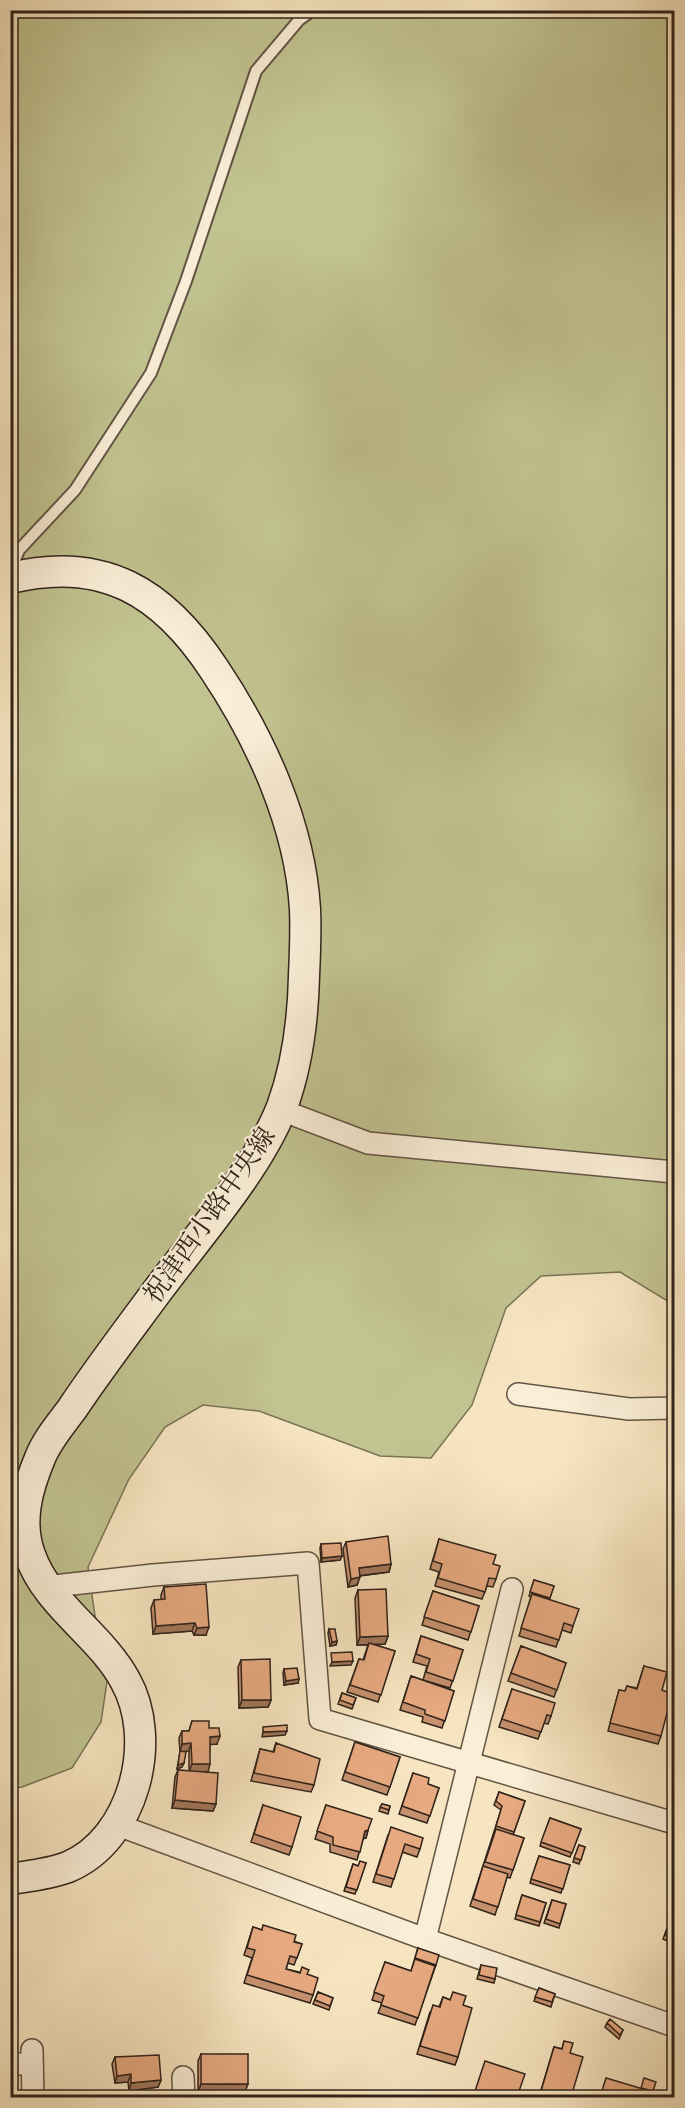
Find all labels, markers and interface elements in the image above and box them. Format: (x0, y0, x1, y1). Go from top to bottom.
street label: 祝津西小路中央線 (137, 1121, 283, 1311)

